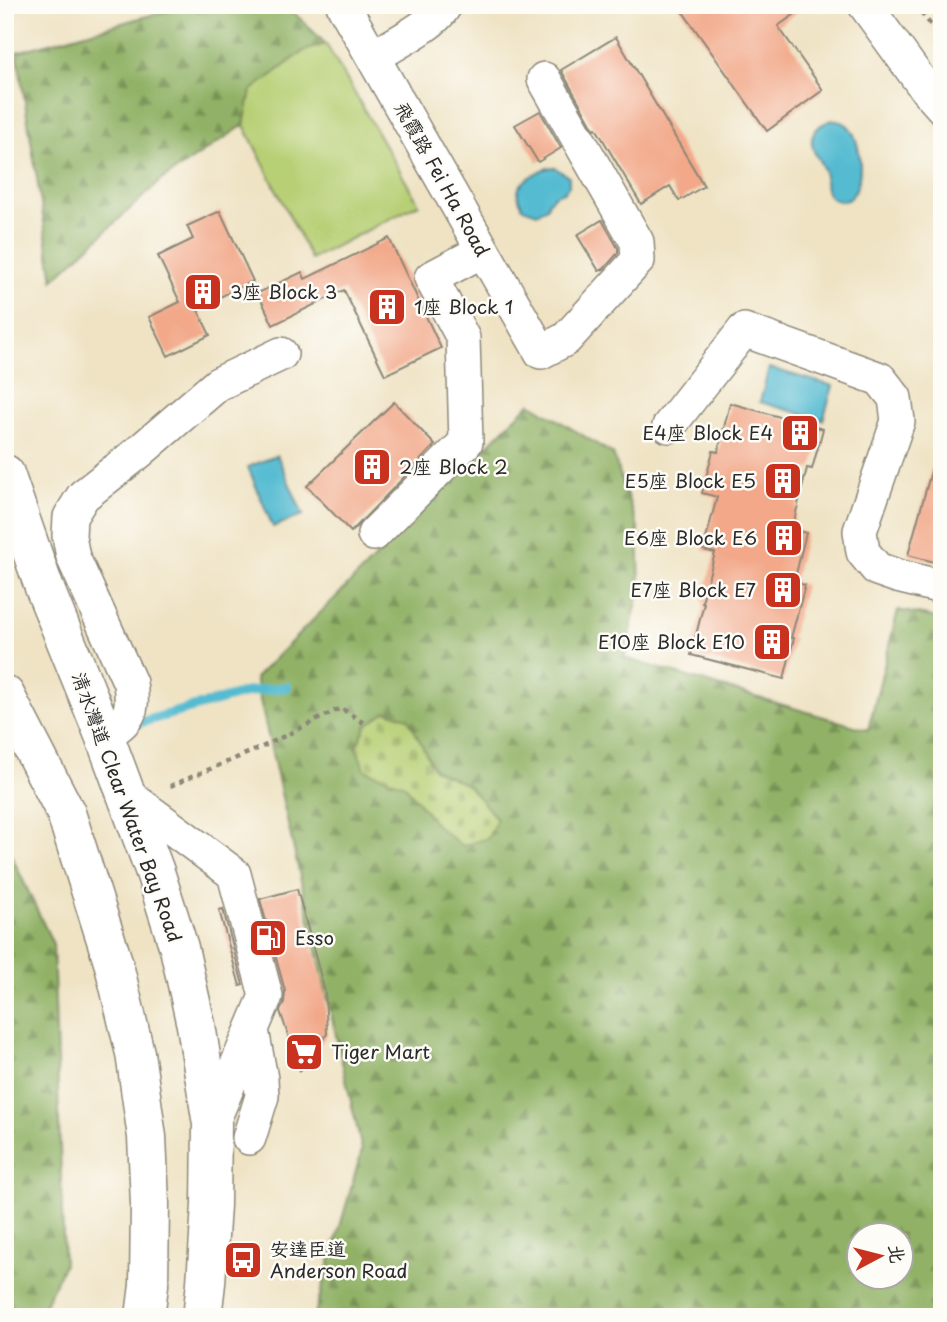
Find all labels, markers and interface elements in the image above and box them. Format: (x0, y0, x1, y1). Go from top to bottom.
street label: 飛霞路 Fei Ha Road (389, 96, 497, 261)
building icon: 3座 Block 3 (182, 271, 224, 313)
place label: 3座 Block 3 (230, 277, 337, 305)
building icon: 1座 Block 1 (366, 286, 408, 328)
place label: 1座 Block 1 (414, 292, 513, 320)
building icon: E4座 Block E4 (779, 412, 821, 454)
place label: E4座 Block E4 (642, 418, 773, 446)
building icon: 2座 Block 2 (351, 446, 393, 488)
place label: 2座 Block 2 (399, 452, 508, 480)
building icon: E5座 Block E5 (762, 460, 804, 502)
place label: E5座 Block E5 (625, 466, 756, 494)
building icon: E6座 Block E6 (763, 517, 805, 559)
place label: E6座 Block E6 (624, 523, 757, 551)
building icon: E7座 Block E7 (762, 569, 804, 611)
place label: E7座 Block E7 (630, 575, 756, 603)
building icon: E10座 Block E10 (751, 621, 793, 663)
place label: E10座 Block E10 (598, 627, 745, 655)
street label: 清水灣道 Clear Water Bay Road (66, 668, 190, 946)
fuel station icon: Esso (247, 917, 289, 959)
place label: Esso (295, 923, 334, 951)
supermarket icon: Tiger Mart (283, 1031, 325, 1073)
place label: Tiger Mart (331, 1037, 430, 1065)
north arrow (846, 1220, 916, 1290)
place label: 安達臣道 Anderson Road (270, 1234, 408, 1284)
bus stop icon: 安達臣道 Anderson Road (222, 1239, 264, 1281)
text: 北 (883, 1243, 913, 1265)

